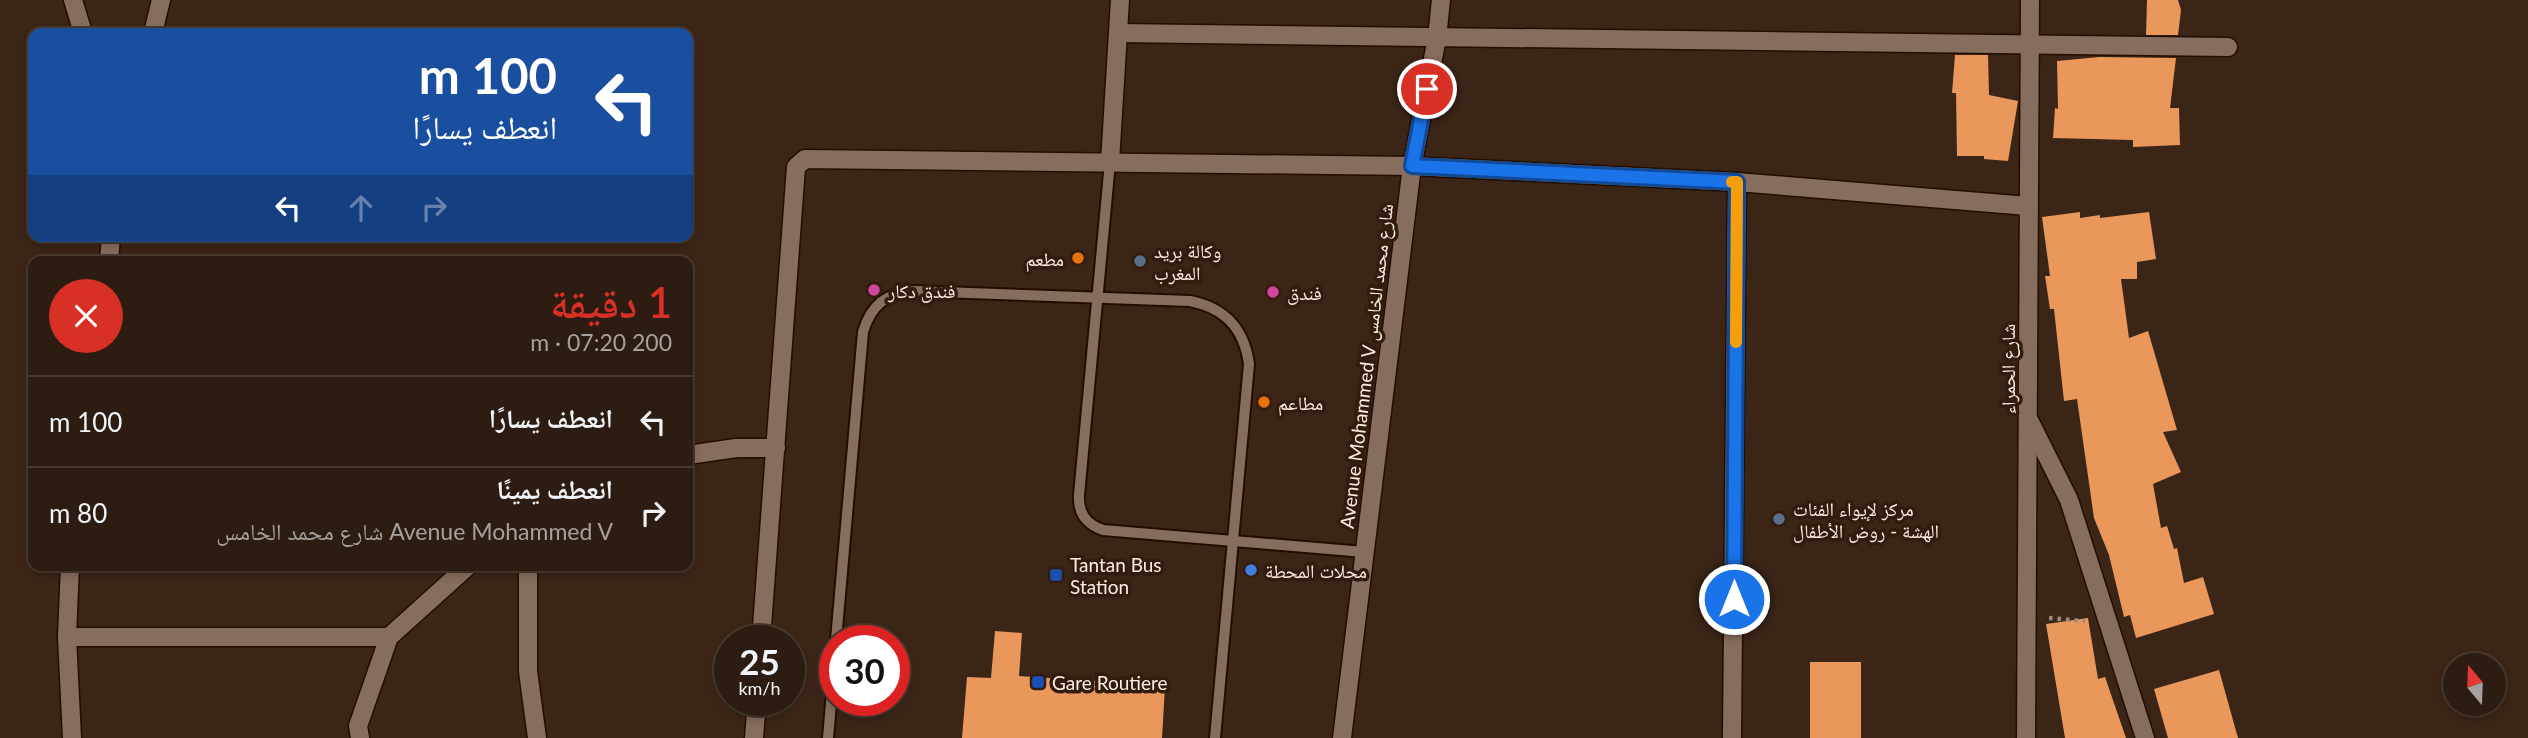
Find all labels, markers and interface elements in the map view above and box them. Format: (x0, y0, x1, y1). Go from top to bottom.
text: 100 m (419, 46, 557, 104)
icon: left (581, 56, 672, 147)
pin (1397, 59, 1457, 119)
icon: arrive (1408, 70, 1446, 108)
text: انعطف يسارًا (413, 107, 557, 146)
icon: left (269, 189, 307, 227)
icon: ahead (342, 189, 380, 227)
icon: right (415, 189, 453, 227)
street label: Avenue Mohammed V شارع محمد الخامس (1335, 202, 1398, 530)
place label: وكالة بريد المغرب (1154, 239, 1222, 285)
place label: مطعم (1025, 247, 1064, 272)
marker: مطعم (1070, 250, 1086, 266)
marker: وكالة بريد المغرب (1132, 253, 1148, 269)
text: 1 دقيقة (550, 277, 672, 327)
button: close (49, 279, 123, 353)
place label: فندق دكار (887, 279, 956, 303)
place label: فندق (1287, 281, 1322, 305)
marker: فندق دكار (866, 282, 882, 298)
marker: فندق (1265, 284, 1281, 300)
street label: شارع الحمراء (1996, 324, 2020, 414)
text: 200 m · 07:20 (530, 328, 672, 356)
place label: مطاعم (1278, 391, 1323, 416)
marker: مطاعم (1256, 394, 1272, 410)
text: انعطف يسارًا (489, 402, 613, 434)
icon: left (634, 403, 672, 441)
text: 100 m (49, 406, 122, 438)
text: انعطف يمينًا (496, 473, 613, 505)
icon: right (634, 494, 672, 532)
text: 80 m (49, 497, 107, 529)
place label: مركز لإيواء الفئات الهشة - روض الأطفال (1793, 497, 1939, 543)
marker: مركز لإيواء الفئات الهشة - روض الأطفال (1771, 511, 1787, 527)
text: Avenue Mohammed V شارع محمد الخامس (216, 517, 613, 545)
place label: Tantan Bus Station (1070, 553, 1162, 598)
place label: محلات المحطة (1265, 559, 1367, 582)
marker: محلات المحطة (1243, 562, 1259, 578)
position arrow (1697, 562, 1771, 636)
marker: Tantan Bus Station (1048, 567, 1064, 583)
speed limit sign: 30 (819, 625, 910, 716)
text: 25 (739, 640, 780, 682)
north arrow (2443, 653, 2506, 716)
map controls (2443, 653, 2506, 716)
place label: Gare Routiere (1052, 671, 1168, 694)
marker: Gare Routiere (1030, 674, 1046, 690)
text: km/h (738, 677, 781, 699)

